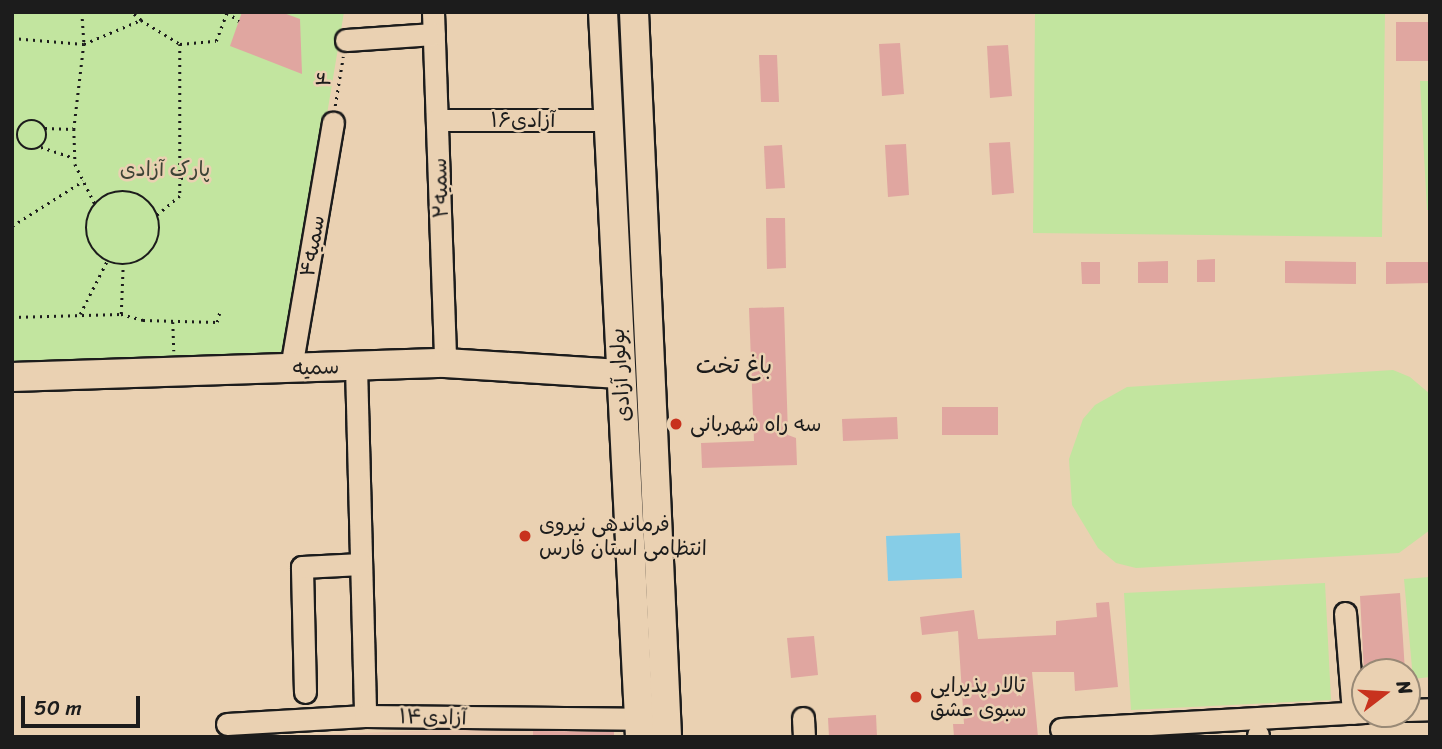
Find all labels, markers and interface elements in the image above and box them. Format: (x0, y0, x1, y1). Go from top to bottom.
street label: ۴ (310, 69, 338, 89)
street label: آزادی۱۶ (491, 107, 555, 133)
park label: پارک آزادی (120, 156, 210, 182)
street label: ۲سمیه (426, 157, 454, 219)
street label: سمیه۴ (294, 213, 330, 279)
street label: بولوار آزادی (604, 327, 636, 423)
district label: باغ تخت (696, 352, 772, 380)
street label: سمیه (292, 354, 340, 380)
place label: سه راه شهربانی (690, 411, 821, 437)
marker: سه راه شهربانی (668, 416, 684, 432)
place label: فرماندهی نیروی انتظامی استان فارس (539, 511, 707, 561)
marker: فرماندهی نیروی انتظامی استان فارس (517, 528, 533, 544)
north arrow (1351, 658, 1421, 728)
place label: تالار پذیرایی سبوی عشق (930, 672, 1027, 722)
text: N (1387, 676, 1422, 698)
scale bar (24, 682, 144, 726)
text: 50 m (34, 689, 82, 727)
marker: تالار پذیرایی سبوی عشق (908, 689, 924, 705)
street label: آزادی۱۴ (399, 704, 467, 730)

